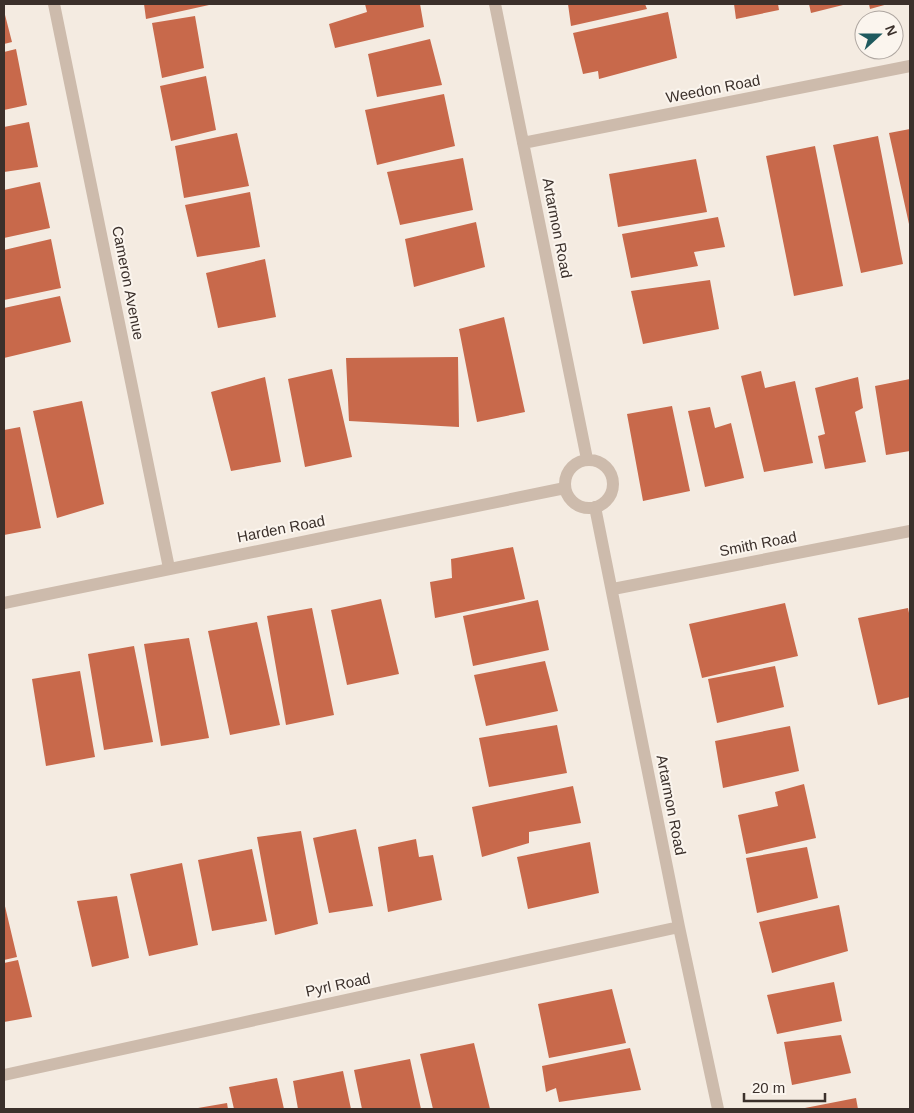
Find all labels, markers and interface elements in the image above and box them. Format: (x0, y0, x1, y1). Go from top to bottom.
north arrow (854, 10, 904, 60)
text: N (882, 23, 900, 38)
street label: Weedon Road (664, 71, 761, 106)
street label: Artarmon Road (539, 176, 576, 279)
street label: Cameron Avenue (109, 225, 148, 341)
street label: Harden Road (235, 512, 326, 545)
street label: Smith Road (718, 528, 798, 559)
street label: Artarmon Road (653, 753, 690, 856)
street label: Pyrl Road (304, 969, 372, 1000)
scale bar (744, 1070, 825, 1102)
text: 20 m (752, 1079, 785, 1096)

